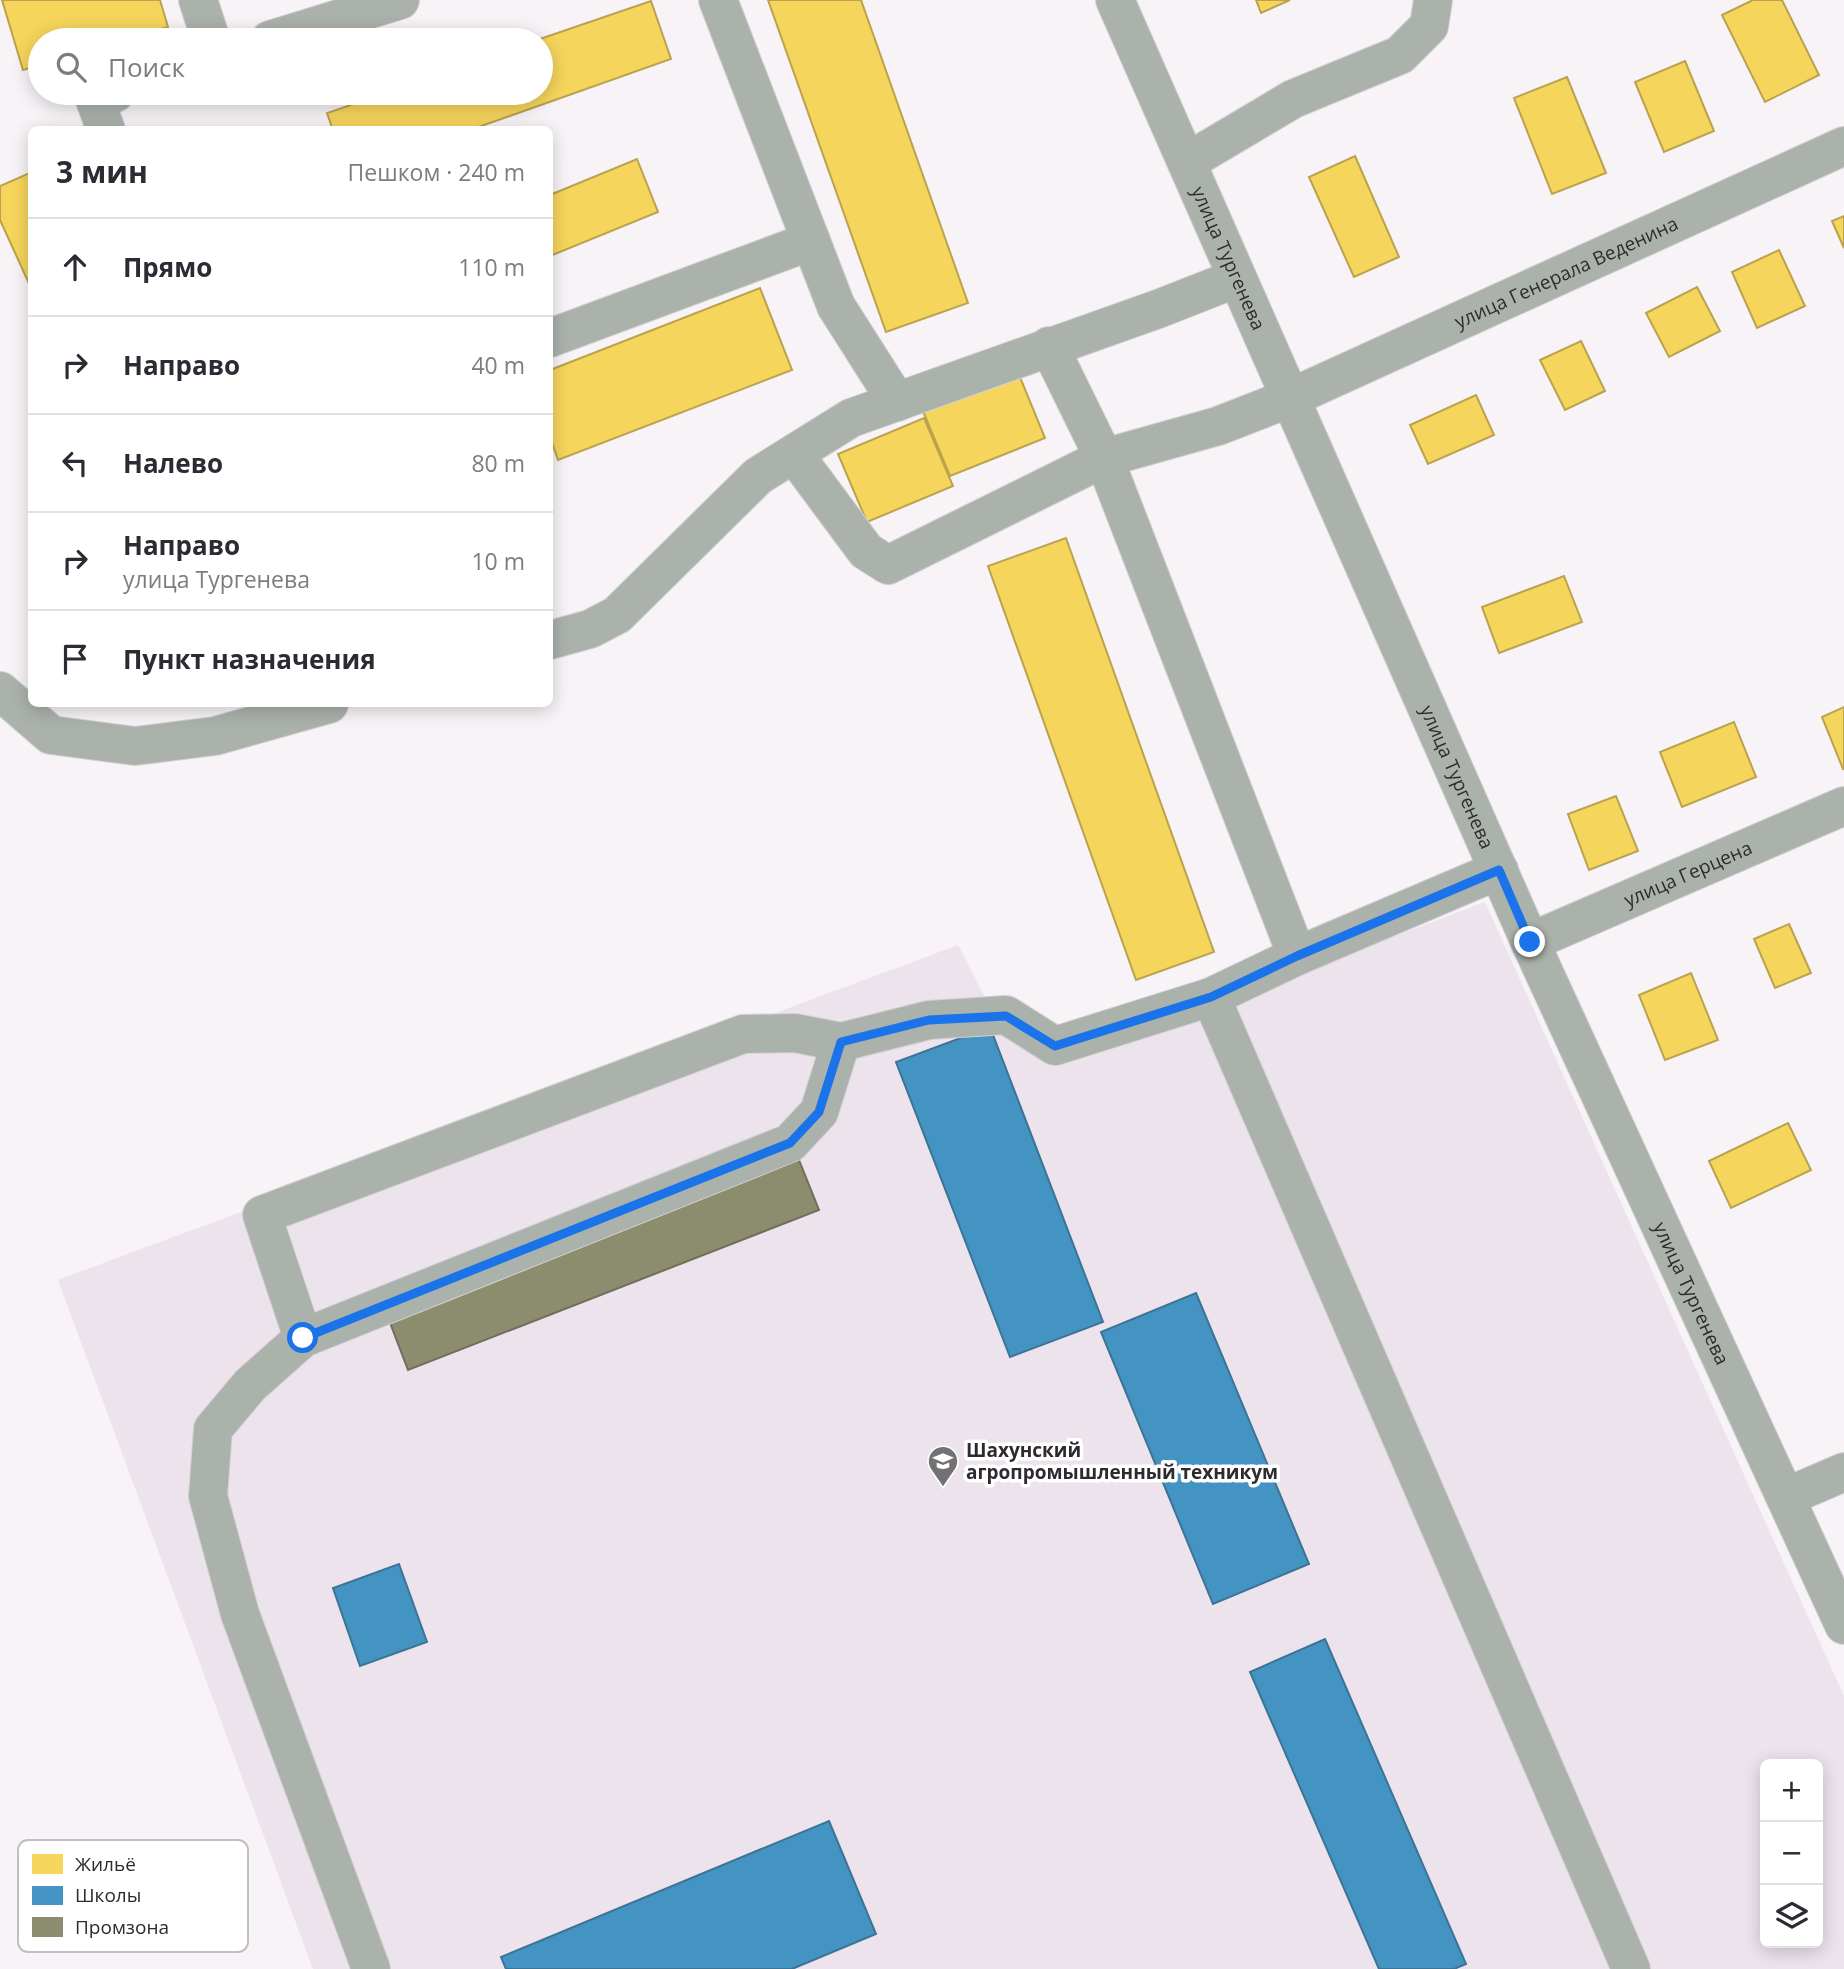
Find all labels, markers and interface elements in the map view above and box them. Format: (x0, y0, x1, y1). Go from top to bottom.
search box (28, 28, 553, 105)
icon: search (52, 48, 90, 86)
text: Поиск (108, 49, 185, 85)
text: 3 мин (56, 151, 148, 192)
text: Пешком · 240 m (348, 156, 525, 188)
street label: улица Тургенева (1186, 182, 1272, 334)
street label: улица Генерала Веденина (1450, 210, 1682, 335)
icon: ahead (56, 248, 94, 286)
text: Прямо (123, 249, 212, 285)
text: 110 m (458, 251, 525, 283)
icon: right (56, 346, 94, 384)
text: Направо (123, 347, 240, 383)
text: 40 m (471, 349, 525, 381)
icon: left (56, 444, 94, 482)
text: Налево (123, 445, 223, 481)
text: 80 m (471, 447, 525, 479)
text: Направо (123, 527, 240, 563)
icon: right (56, 542, 94, 580)
text: 10 m (471, 545, 525, 577)
text: улица Тургенева (123, 563, 310, 595)
icon: arrive (56, 640, 94, 678)
text: Пункт назначения (123, 641, 376, 677)
street label: улица Тургенева (1414, 701, 1500, 853)
street label: улица Герцена (1620, 834, 1756, 913)
route end (1514, 926, 1545, 957)
street label: улица Тургенева (1647, 1218, 1736, 1369)
route start (287, 1322, 318, 1353)
place label: Шахунский агропромышленный техникум (966, 1437, 1278, 1485)
school or university icon: Шахунский агропромышленный техникум (926, 1444, 960, 1488)
map controls (1760, 1759, 1823, 1948)
button: + (1760, 1759, 1823, 1822)
button: − (1760, 1822, 1823, 1885)
legend (18, 1840, 248, 1952)
text: Жильё (75, 1851, 136, 1877)
text: Школы (75, 1882, 141, 1908)
button: layers (1760, 1885, 1823, 1948)
text: Промзона (75, 1914, 169, 1940)

